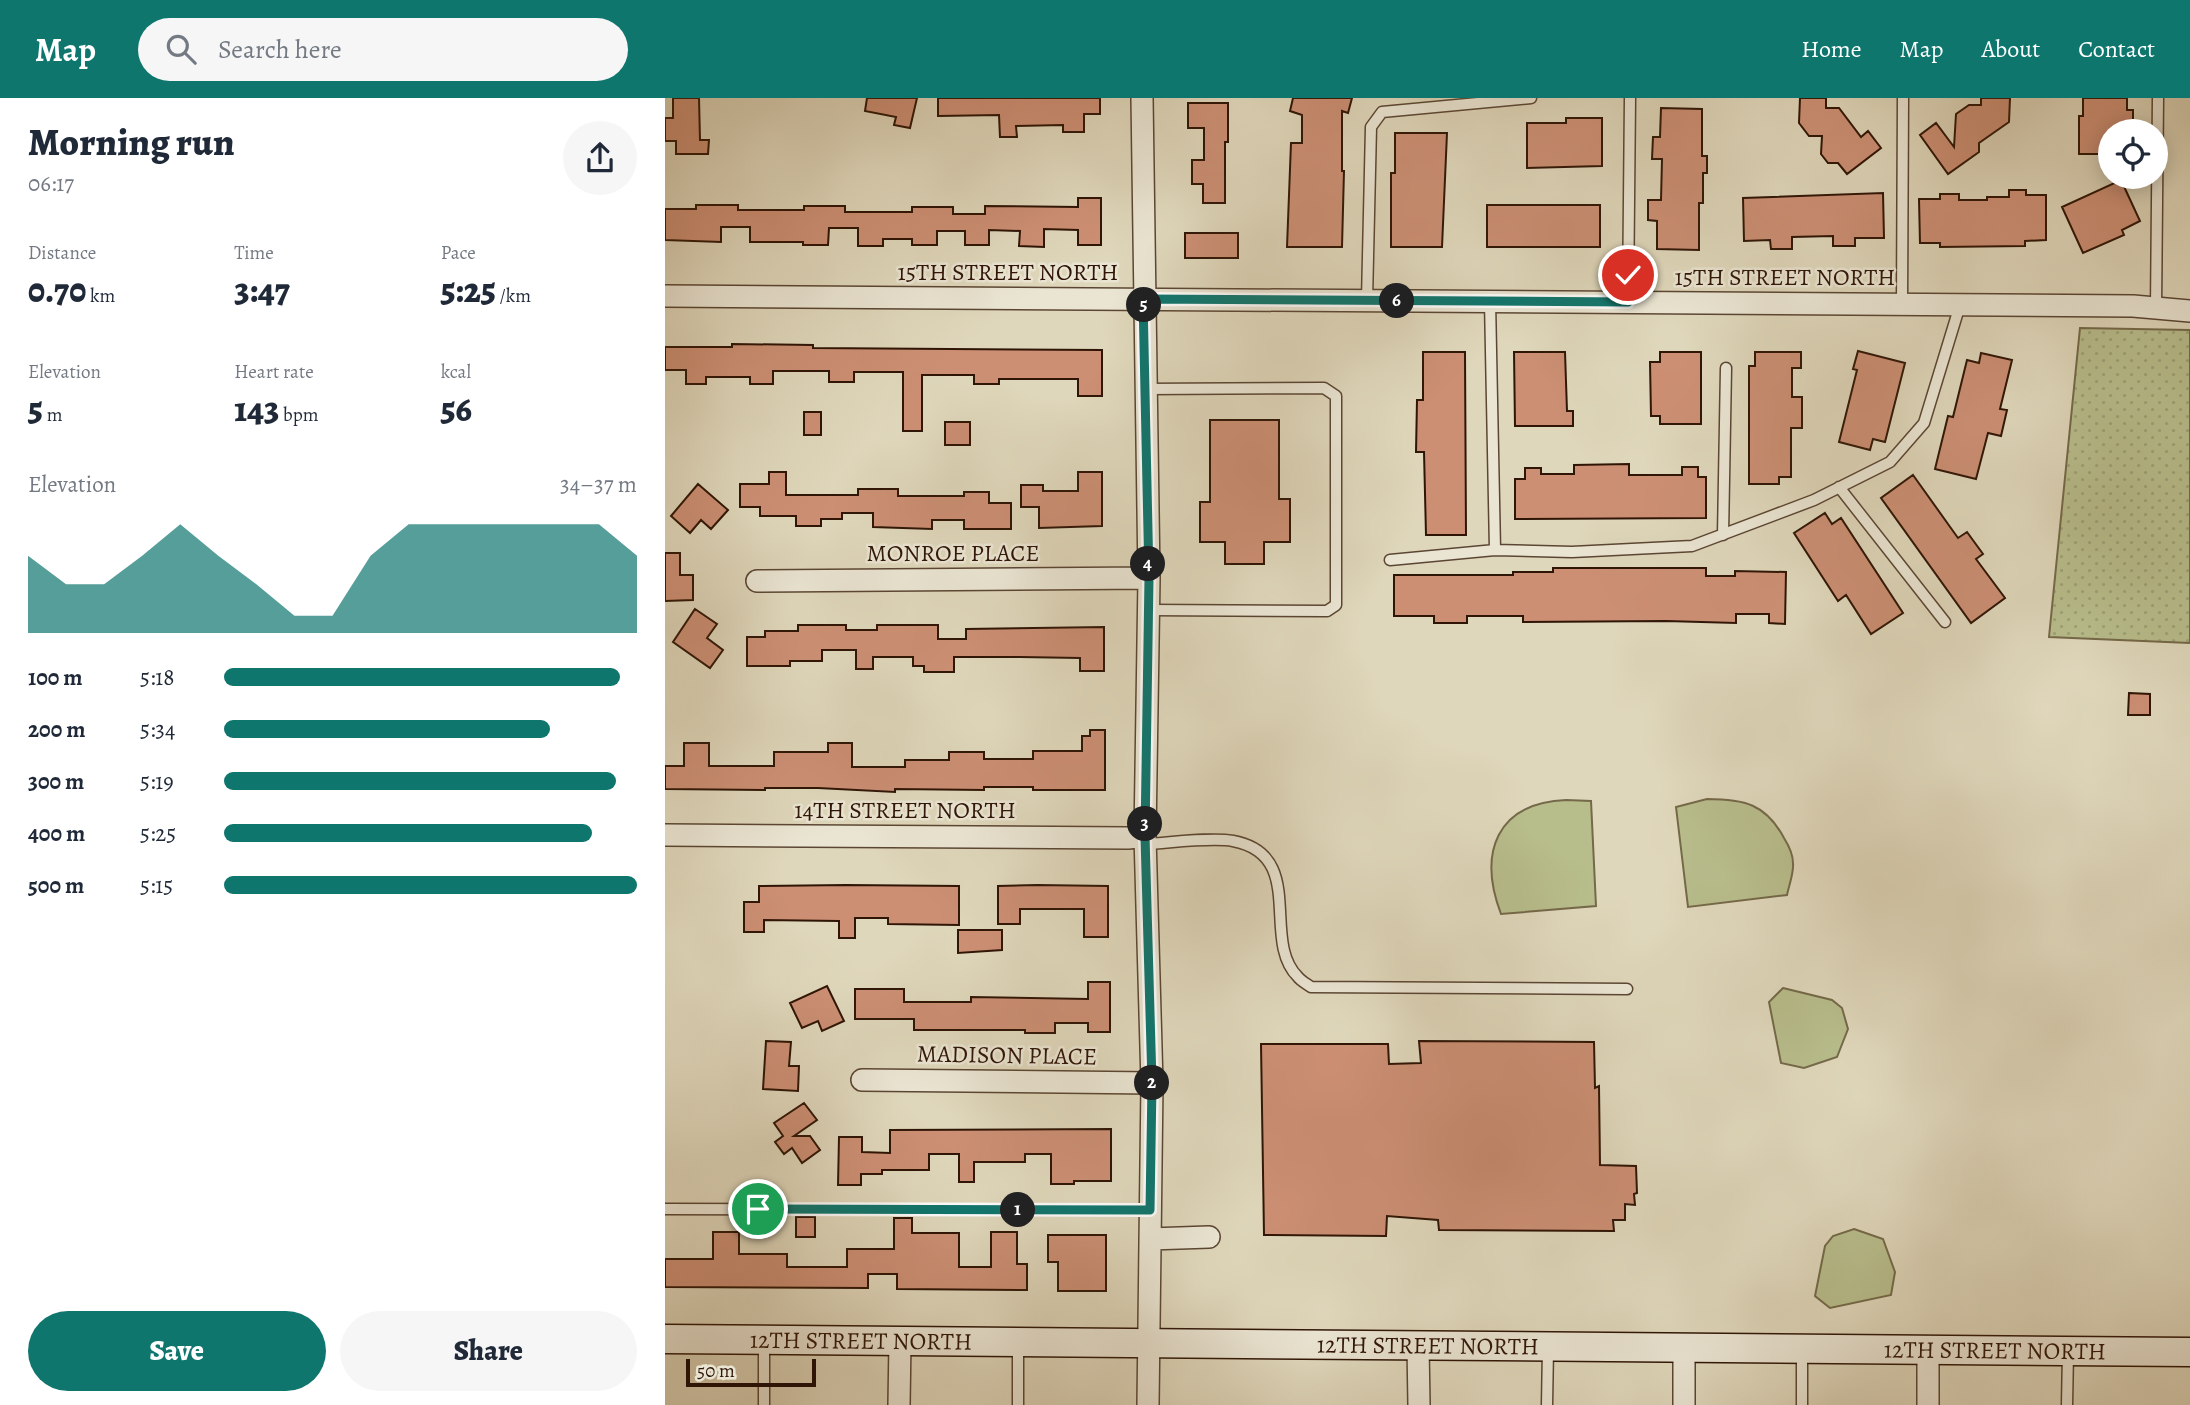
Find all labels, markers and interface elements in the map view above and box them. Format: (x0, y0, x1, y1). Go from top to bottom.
search box (138, 18, 628, 81)
text: Map (35, 27, 96, 72)
icon: search (162, 30, 200, 68)
text: Search here (218, 32, 342, 67)
text: Home (1801, 33, 1862, 65)
text: Map (1900, 33, 1944, 65)
text: About (1982, 33, 2040, 65)
text: Contact (2078, 33, 2155, 65)
text: Morning run (28, 116, 235, 168)
map controls (2098, 119, 2168, 189)
button: locate (2098, 119, 2168, 189)
button: share (563, 121, 637, 195)
text: 06:17 (28, 168, 74, 199)
text: Distance (28, 240, 96, 266)
text: Time (234, 240, 274, 266)
text: Pace (441, 240, 476, 266)
pin (1598, 245, 1658, 305)
street label: 15TH STREET NORTH (898, 256, 1118, 288)
icon: check (1609, 256, 1647, 294)
street label: 15TH STREET NORTH (1675, 261, 1895, 293)
text: 0.70 (28, 266, 86, 314)
text: 3:47 (234, 266, 290, 314)
text: 5:25 (441, 266, 496, 314)
text: km (86, 283, 115, 309)
text: /km (496, 283, 531, 309)
pin: 6 (1379, 284, 1415, 318)
text: 6 (1392, 287, 1401, 313)
pin: 5 (1127, 288, 1161, 322)
text: 5 (1139, 291, 1148, 317)
text: Elevation (28, 359, 101, 385)
text: Heart rate (234, 359, 314, 385)
text: kcal (441, 359, 471, 385)
text: 5 (28, 385, 43, 433)
text: 143 (234, 385, 279, 433)
text: 56 (441, 385, 472, 433)
text: m (43, 402, 62, 428)
text: bpm (279, 402, 319, 428)
text: Elevation (28, 469, 116, 500)
text: 34–37 m (560, 469, 637, 500)
street label: MONROE PLACE (867, 537, 1039, 569)
pin: 4 (1131, 546, 1165, 582)
text: 4 (1143, 550, 1152, 576)
text: 100 m (28, 662, 83, 693)
text: 5:18 (140, 662, 174, 693)
text: 200 m (28, 714, 86, 745)
text: 5:34 (140, 714, 175, 745)
text: 300 m (28, 766, 84, 797)
text: 5:19 (140, 766, 174, 797)
street label: 14TH STREET NORTH (794, 794, 1016, 826)
pin: 3 (1127, 806, 1163, 842)
text: 3 (1140, 810, 1149, 836)
text: 400 m (28, 818, 85, 849)
text: 5:25 (140, 818, 176, 849)
text: 500 m (28, 870, 84, 901)
text: 5:15 (140, 870, 173, 901)
street label: MADISON PLACE (917, 1037, 1097, 1073)
pin: 2 (1135, 1066, 1169, 1100)
text: 2 (1147, 1069, 1156, 1095)
pin (728, 1179, 788, 1239)
icon: arrive (739, 1190, 777, 1228)
pin: 1 (1001, 1192, 1035, 1228)
text: 1 (1014, 1196, 1021, 1222)
button: Save (28, 1311, 326, 1391)
button: Share (340, 1311, 637, 1391)
street label: 12TH STREET NORTH (750, 1324, 972, 1358)
street label: 12TH STREET NORTH (1317, 1329, 1539, 1362)
street label: 12TH STREET NORTH (1884, 1333, 2106, 1367)
scale bar (686, 1356, 815, 1388)
text: 50 m (697, 1358, 735, 1384)

